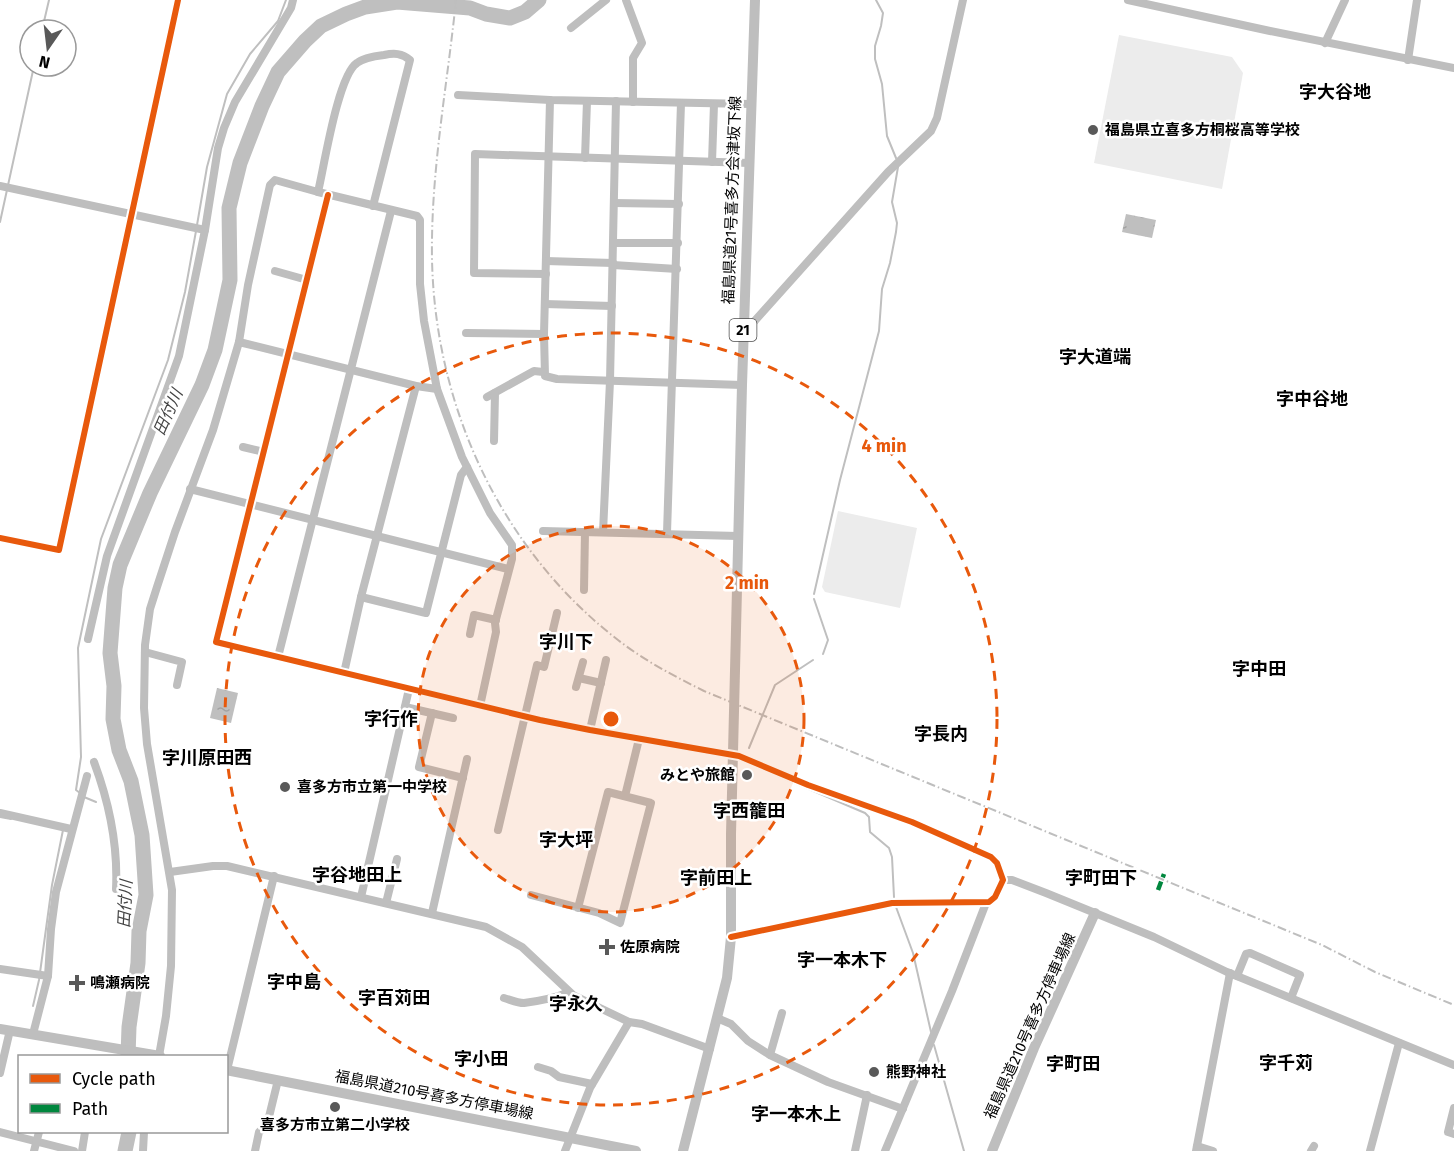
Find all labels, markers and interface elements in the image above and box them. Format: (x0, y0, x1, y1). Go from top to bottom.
north arrow (18, 18, 78, 78)
text: N (37, 52, 52, 73)
district label: 字大谷地 (1299, 81, 1371, 103)
street label: 福島県道21号喜多方会津坂下線 (719, 95, 745, 305)
place label: 福島県立喜多方桐桜高等学校 (1104, 121, 1300, 139)
marker: 福島県立喜多方桐桜高等学校 (1086, 123, 1100, 137)
road number: 21 (730, 319, 756, 341)
district label: 字大道端 (1059, 346, 1131, 368)
water label: 田付川 (150, 384, 187, 438)
district label: 字中谷地 (1276, 388, 1348, 410)
text: 4 min (861, 435, 907, 457)
text: 2 min (725, 572, 769, 594)
district label: 字川下 (539, 631, 593, 653)
district label: 字中田 (1232, 658, 1286, 680)
district label: 字行作 (364, 708, 418, 730)
centre of rings (601, 709, 621, 729)
district label: 字長内 (914, 723, 968, 745)
district label: 字川原田西 (162, 747, 252, 769)
place label: みとや旅館 (660, 766, 735, 784)
marker: みとや旅館 (740, 768, 754, 782)
place label: 喜多方市立第一中学校 (297, 778, 447, 796)
marker: 喜多方市立第一中学校 (278, 780, 292, 794)
district label: 字西籠田 (713, 800, 785, 822)
district label: 字大坪 (539, 829, 593, 851)
district label: 字谷地田上 (312, 864, 402, 886)
district label: 字前田上 (680, 867, 752, 889)
district label: 字町田下 (1065, 867, 1137, 889)
water label: 田付川 (114, 878, 136, 928)
street label: 福島県道210号喜多方停車場線 (981, 930, 1079, 1122)
marker: 佐原病院 (598, 938, 616, 956)
place label: 佐原病院 (620, 938, 680, 956)
district label: 字一本木下 (797, 949, 887, 971)
district label: 字中島 (267, 971, 321, 993)
marker: 鳴瀬病院 (68, 974, 86, 992)
place label: 鳴瀬病院 (90, 974, 150, 992)
district label: 字百苅田 (358, 987, 430, 1009)
district label: 字永久 (549, 993, 603, 1015)
district label: 字小田 (454, 1048, 508, 1070)
district label: 字千苅 (1259, 1052, 1313, 1074)
district label: 字町田 (1046, 1053, 1100, 1075)
legend (18, 1055, 228, 1133)
place label: 熊野神社 (886, 1063, 946, 1081)
marker: 熊野神社 (867, 1065, 881, 1079)
street label: 福島県道210号喜多方停車場線 (333, 1067, 535, 1123)
text: Cycle path (72, 1068, 156, 1090)
text: Path (72, 1098, 108, 1120)
marker: 喜多方市立第二小学校 (328, 1100, 342, 1114)
district label: 字一本木上 (751, 1103, 841, 1125)
place label: 喜多方市立第二小学校 (260, 1116, 410, 1134)

